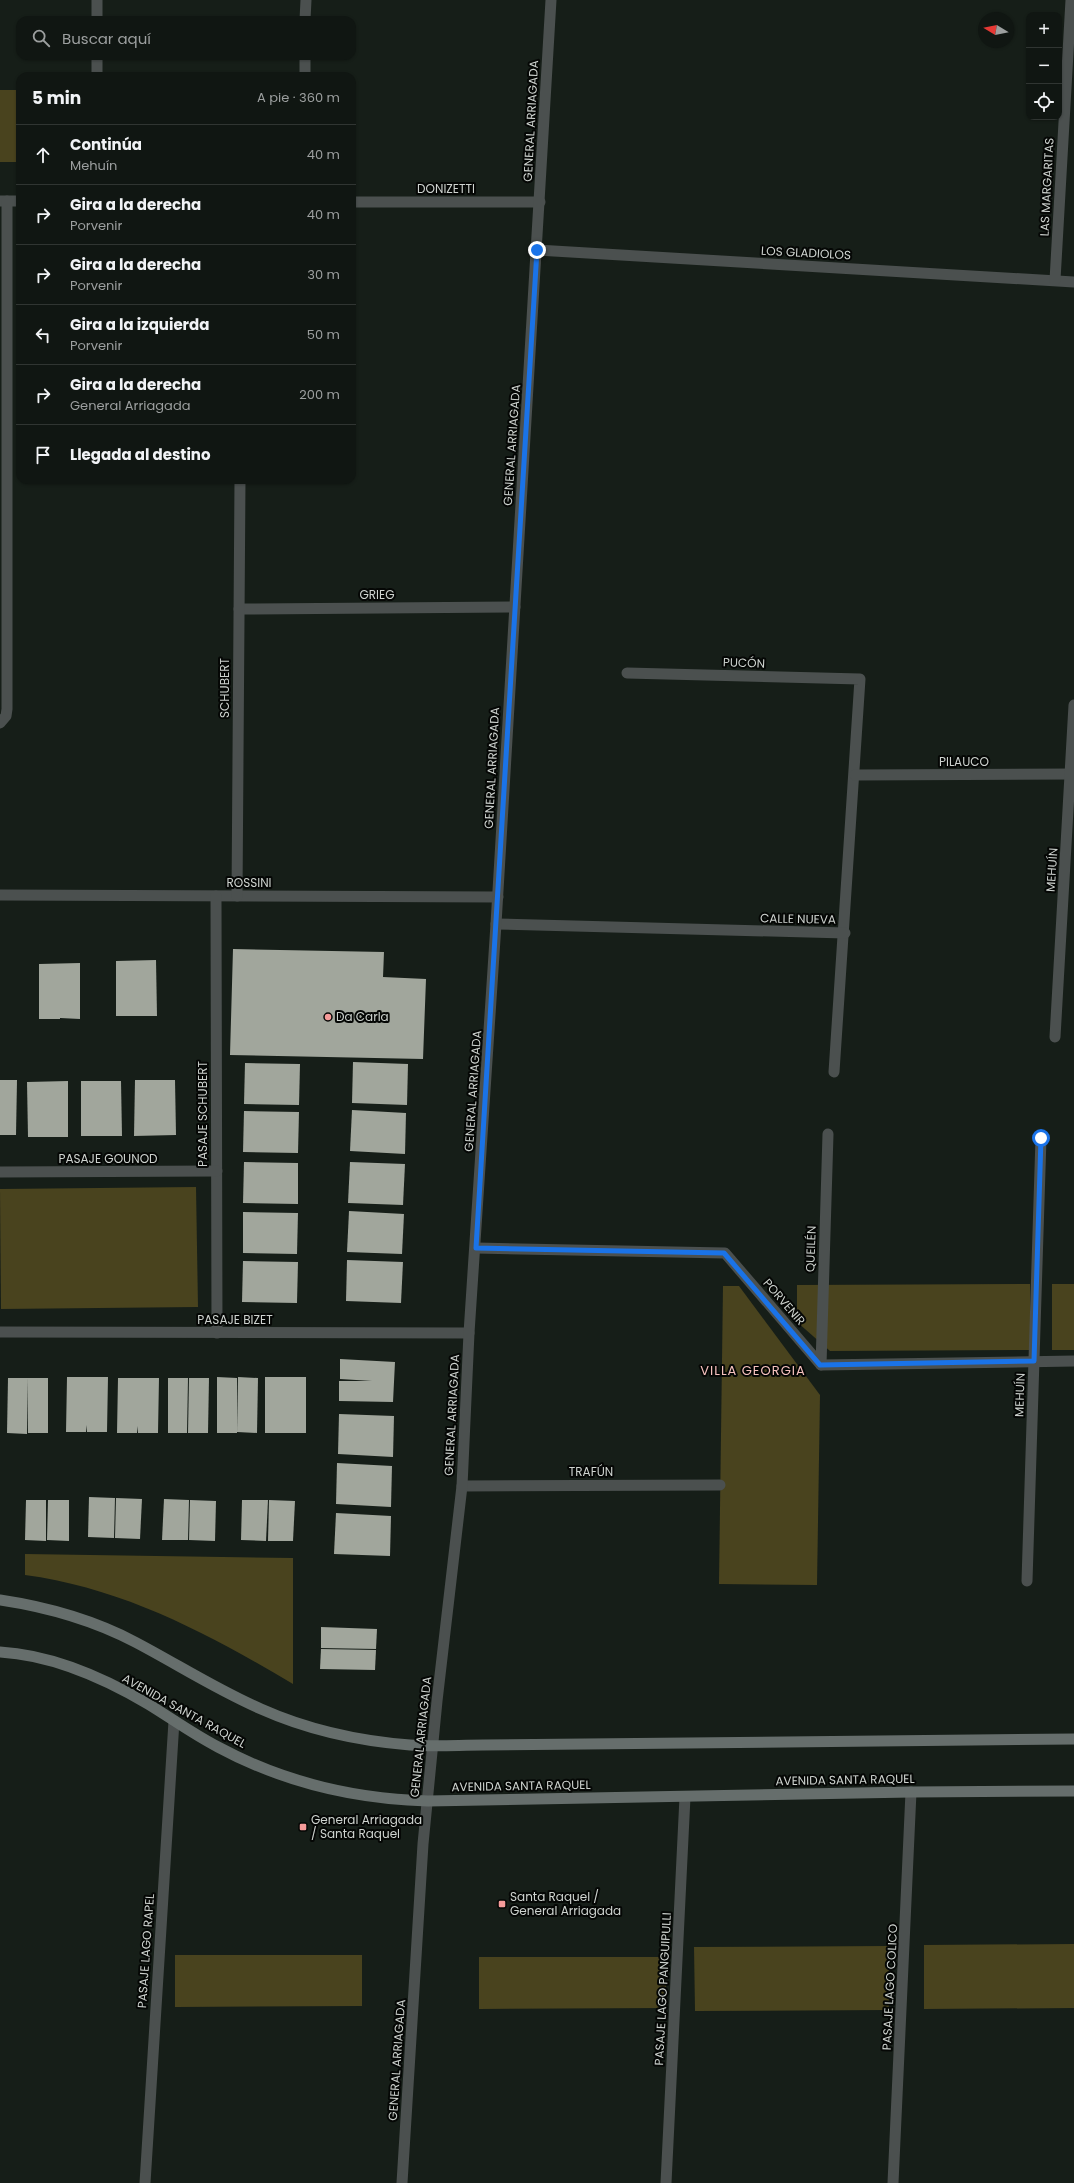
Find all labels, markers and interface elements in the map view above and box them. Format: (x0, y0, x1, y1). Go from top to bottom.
north arrow (978, 12, 1014, 48)
map controls (1026, 12, 1062, 120)
button: + (1026, 12, 1062, 48)
search box (16, 16, 356, 60)
icon: search (30, 27, 52, 49)
text: Buscar aquí (62, 28, 151, 49)
button: − (1026, 48, 1062, 84)
street label: GENERAL ARRIAGADA (519, 60, 542, 182)
button: locate (1026, 84, 1062, 120)
text: 5 min (32, 86, 81, 110)
text: A pie · 360 m (257, 88, 340, 107)
text: Continúa (70, 134, 142, 155)
street label: LAS MARGARITAS (1035, 137, 1058, 237)
icon: ahead (32, 144, 54, 166)
text: 40 m (307, 145, 340, 164)
text: Mehuín (70, 156, 117, 175)
street label: DONIZETTI (417, 180, 475, 197)
text: Gira a la derecha (70, 194, 201, 215)
icon: right (32, 204, 54, 226)
text: 40 m (307, 205, 340, 224)
text: Porvenir (70, 216, 122, 235)
route end (528, 241, 546, 259)
street label: LOS GLADIOLOS (761, 242, 851, 263)
text: Gira a la derecha (70, 254, 201, 275)
icon: right (32, 264, 54, 286)
text: 30 m (307, 265, 340, 284)
text: Porvenir (70, 276, 122, 295)
text: Gira a la izquierda (70, 314, 209, 335)
icon: left (32, 324, 54, 346)
text: 50 m (307, 325, 340, 344)
text: Porvenir (70, 336, 122, 355)
text: Gira a la derecha (70, 374, 201, 395)
icon: right (32, 384, 54, 406)
street label: GENERAL ARRIAGADA (499, 384, 524, 506)
text: 200 m (299, 385, 340, 404)
text: General Arriagada (70, 396, 190, 415)
icon: arrive (32, 444, 54, 466)
text: Llegada al destino (70, 444, 211, 465)
street label: GRIEG (359, 586, 395, 603)
street label: PUCÓN (723, 653, 765, 672)
street label: SCHUBERT (216, 657, 233, 718)
street label: GENERAL ARRIAGADA (480, 707, 503, 829)
street label: PILAUCO (939, 753, 989, 770)
street label: MEHUÍN (1041, 847, 1062, 893)
street label: ROSSINI (226, 874, 272, 891)
street label: CALLE NUEVA (760, 909, 836, 928)
place label: Da Carla (336, 1008, 389, 1025)
marker: Da Carla (323, 1012, 333, 1022)
street label: GENERAL ARRIAGADA (460, 1030, 485, 1152)
street label: PASAJE SCHUBERT (194, 1061, 211, 1167)
route start (1032, 1129, 1050, 1147)
street label: PASAJE GOUNOD (58, 1150, 158, 1167)
street label: QUEILÉN (801, 1225, 820, 1272)
street label: PORVENIR (759, 1275, 809, 1329)
street label: PASAJE BIZET (197, 1311, 273, 1328)
street label: GENERAL ARRIAGADA (440, 1354, 463, 1476)
district label: VILLA GEORGIA (700, 1361, 806, 1380)
street label: MEHUÍN (1010, 1373, 1029, 1417)
street label: TRAFÚN (569, 1463, 613, 1480)
street label: AVENIDA SANTA RAQUEL (119, 1669, 249, 1752)
street label: GENERAL ARRIAGADA (406, 1676, 435, 1798)
street label: AVENIDA SANTA RAQUEL (775, 1770, 915, 1789)
street label: AVENIDA SANTA RAQUEL (451, 1776, 591, 1795)
place label: General Arriagada / Santa Raquel (311, 1811, 422, 1842)
marker: General Arriagada / Santa Raquel (298, 1822, 308, 1832)
place label: Santa Raquel / General Arriagada (510, 1888, 621, 1919)
street label: PASAJE LAGO RAPEL (133, 1893, 158, 2009)
marker: Santa Raquel / General Arriagada (497, 1899, 507, 1909)
street label: PASAJE LAGO PANGUIPULLI (650, 1912, 675, 2066)
street label: PASAJE LAGO COLICO (878, 1923, 901, 2051)
street label: GENERAL ARRIAGADA (384, 1999, 409, 2121)

